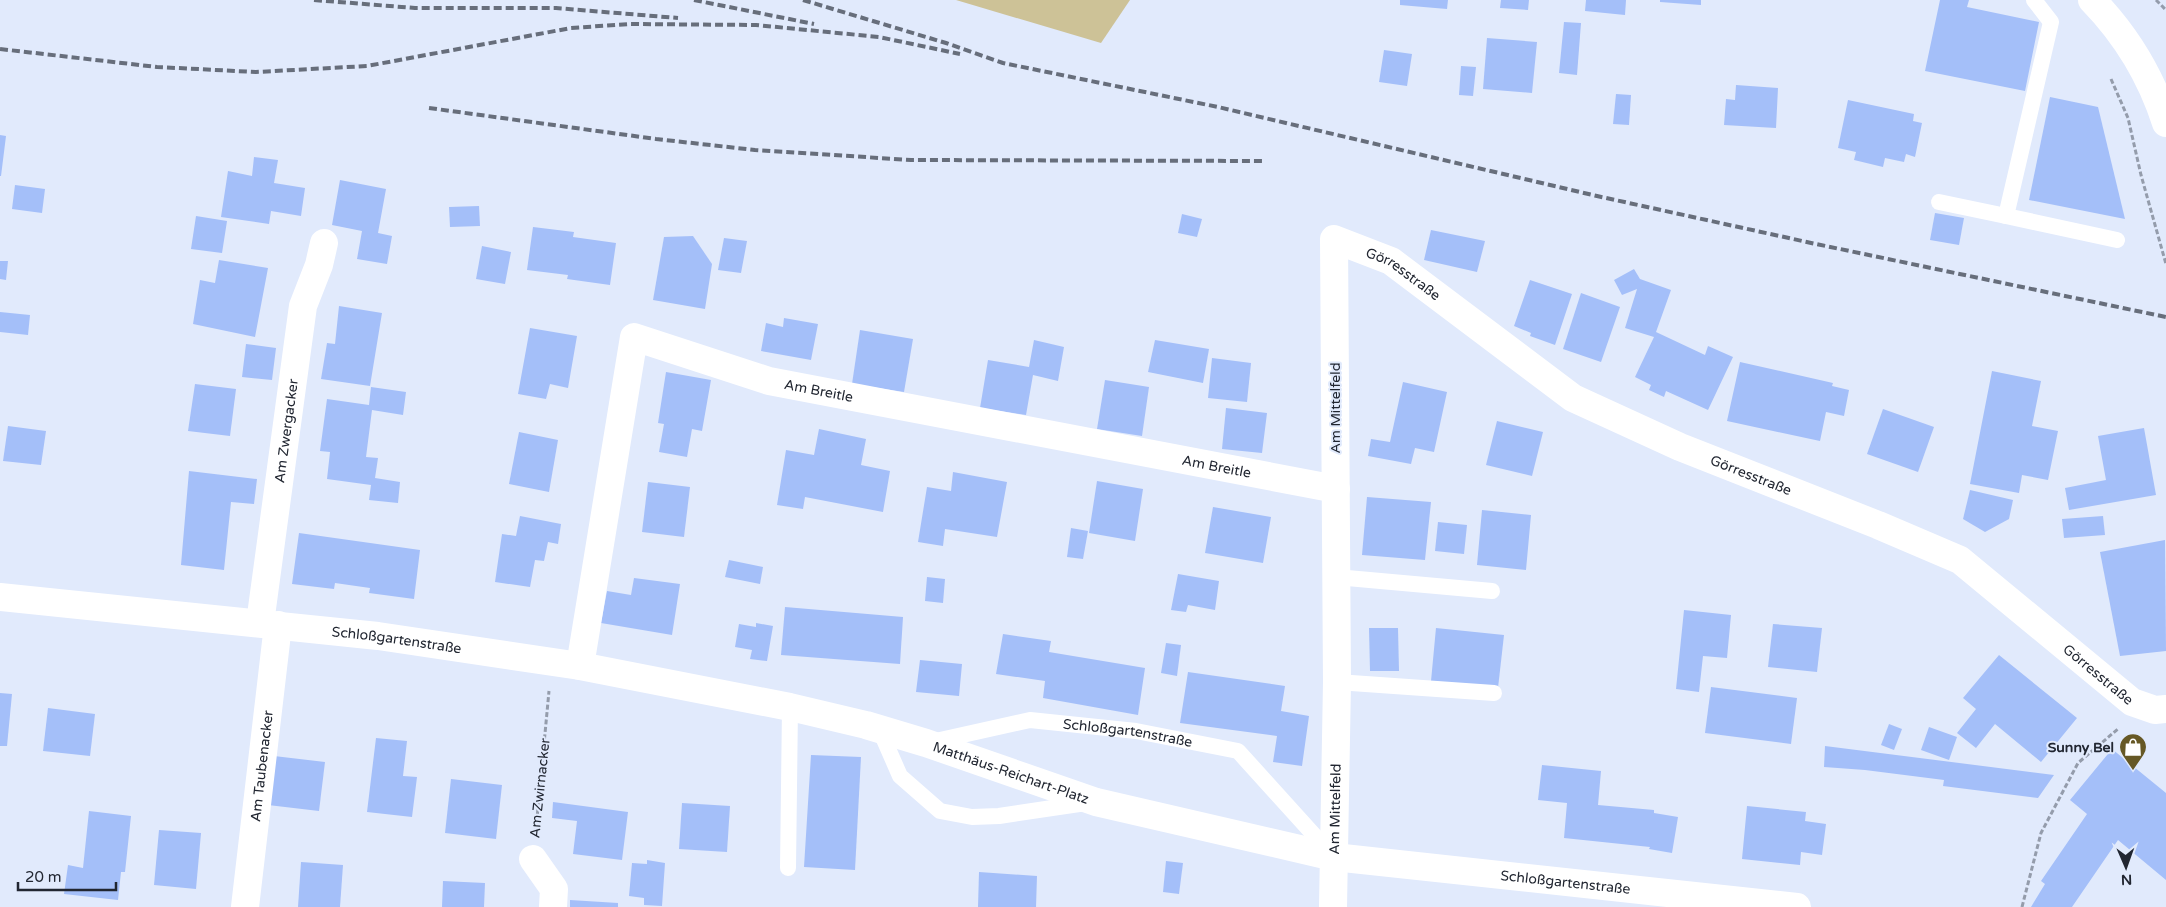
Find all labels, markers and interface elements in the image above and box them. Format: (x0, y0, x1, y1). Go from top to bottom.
street label: Görresstraße (1364, 244, 1444, 304)
street label: Am Mittelfeld (1327, 363, 1344, 453)
street label: Am Breitle (783, 376, 855, 405)
street label: Am Zwergacker (271, 377, 302, 484)
street label: Am Breitle (1181, 451, 1253, 481)
street label: Görresstraße (1708, 451, 1794, 499)
street label: Schloßgartenstraße (331, 623, 463, 657)
street label: Görresstraße (2060, 640, 2137, 708)
street label: Am Taubenacker (247, 709, 277, 823)
street label: Schloßgartenstraße (1062, 715, 1194, 750)
shop icon: Sunny Bel (2118, 732, 2148, 771)
street label: Am Zwirnacker (526, 737, 554, 839)
street label: Matthäus-Reichart-Platz (931, 738, 1091, 807)
place label: Sunny Bel (2048, 739, 2114, 756)
street label: Am Mittelfeld (1325, 763, 1344, 855)
north arrow (2101, 842, 2151, 892)
scale bar (18, 860, 115, 892)
street label: Schloßgartenstraße (1500, 867, 1631, 897)
text: 20 m (25, 868, 62, 886)
text: N (2121, 871, 2132, 888)

